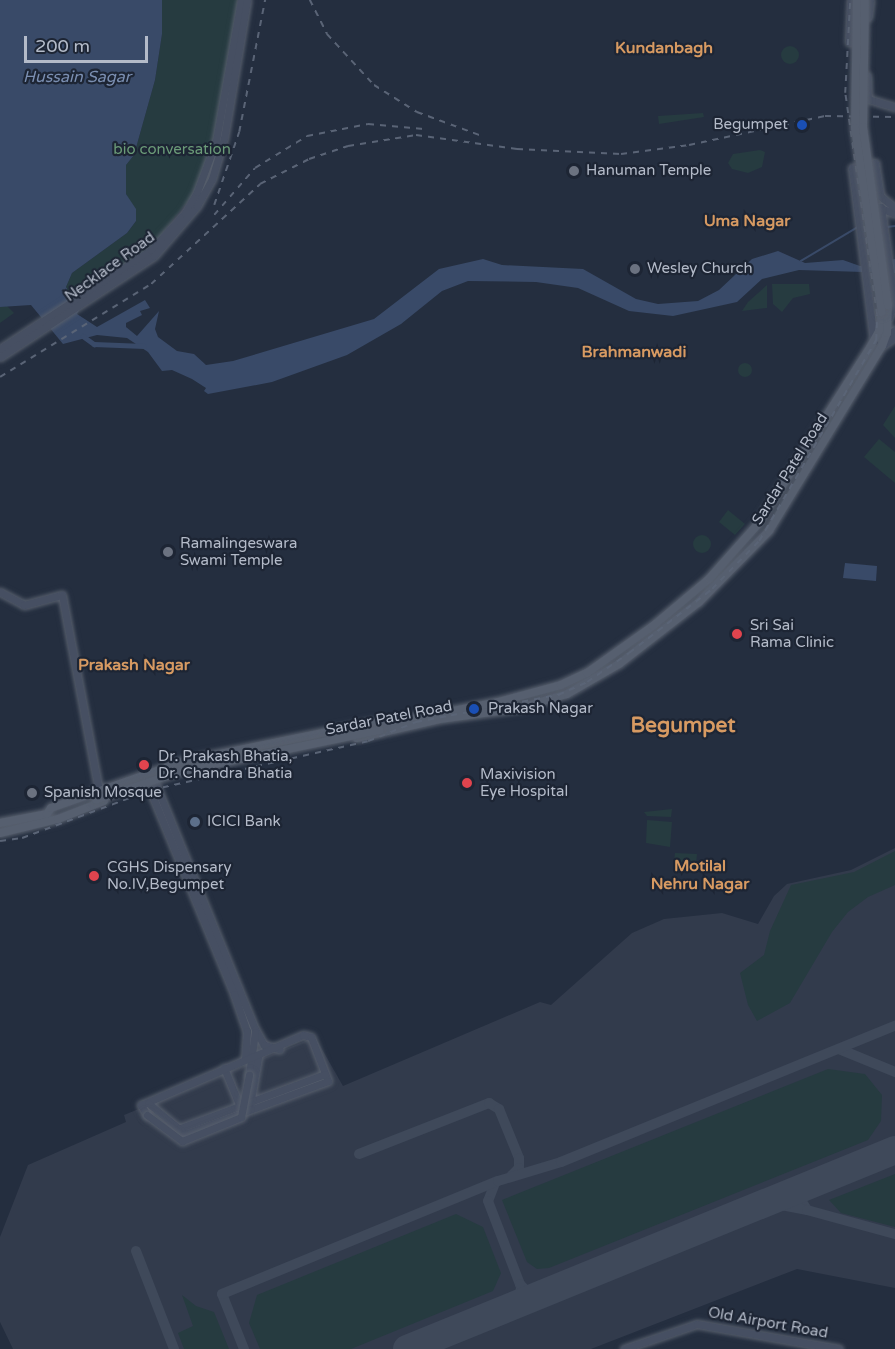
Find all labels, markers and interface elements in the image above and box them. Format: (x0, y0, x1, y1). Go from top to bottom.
scale bar (27, 24, 152, 62)
text: 200 m (35, 35, 90, 57)
district label: Kundanbagh (615, 38, 713, 58)
water label: Hussain Sagar (23, 67, 131, 87)
place label: Begumpet (713, 116, 788, 134)
marker: Begumpet (793, 116, 811, 134)
park label: bio conversation (113, 141, 231, 159)
place label: Hanuman Temple (586, 162, 711, 180)
marker: Hanuman Temple (567, 164, 581, 178)
district label: Uma Nagar (704, 211, 790, 231)
street label: Necklace Road (62, 228, 158, 306)
place label: Wesley Church (647, 260, 753, 278)
marker: Wesley Church (628, 262, 642, 276)
district label: Brahmanwadi (582, 342, 686, 362)
street label: Sardar Patel Road (748, 410, 832, 528)
place label: Ramalingeswara Swami Temple (180, 534, 297, 569)
marker: Ramalingeswara Swami Temple (161, 545, 175, 559)
place label: Sri Sai Rama Clinic (750, 616, 834, 651)
marker: Sri Sai Rama Clinic (728, 625, 746, 643)
district label: Prakash Nagar (78, 655, 190, 675)
street label: Sardar Patel Road (324, 697, 454, 739)
marker: Prakash Nagar (465, 700, 483, 718)
place label: Prakash Nagar (488, 700, 593, 718)
district label: Begumpet (631, 713, 735, 739)
place label: Dr. Prakash Bhatia, Dr. Chandra Bhatia (158, 747, 293, 782)
marker: Dr. Prakash Bhatia, Dr. Chandra Bhatia (135, 756, 153, 774)
place label: Maxivision Eye Hospital (480, 765, 568, 800)
marker: Maxivision Eye Hospital (458, 774, 476, 792)
place label: Spanish Mosque (44, 784, 162, 802)
marker: Spanish Mosque (25, 786, 39, 800)
place label: ICICI Bank (207, 813, 281, 831)
marker: ICICI Bank (188, 815, 202, 829)
district label: Motilal Nehru Nagar (651, 856, 749, 894)
place label: CGHS Dispensary No.IV,Begumpet (107, 858, 232, 893)
marker: CGHS Dispensary No.IV,Begumpet (85, 867, 103, 885)
street label: Old Airport Road (707, 1304, 829, 1342)

